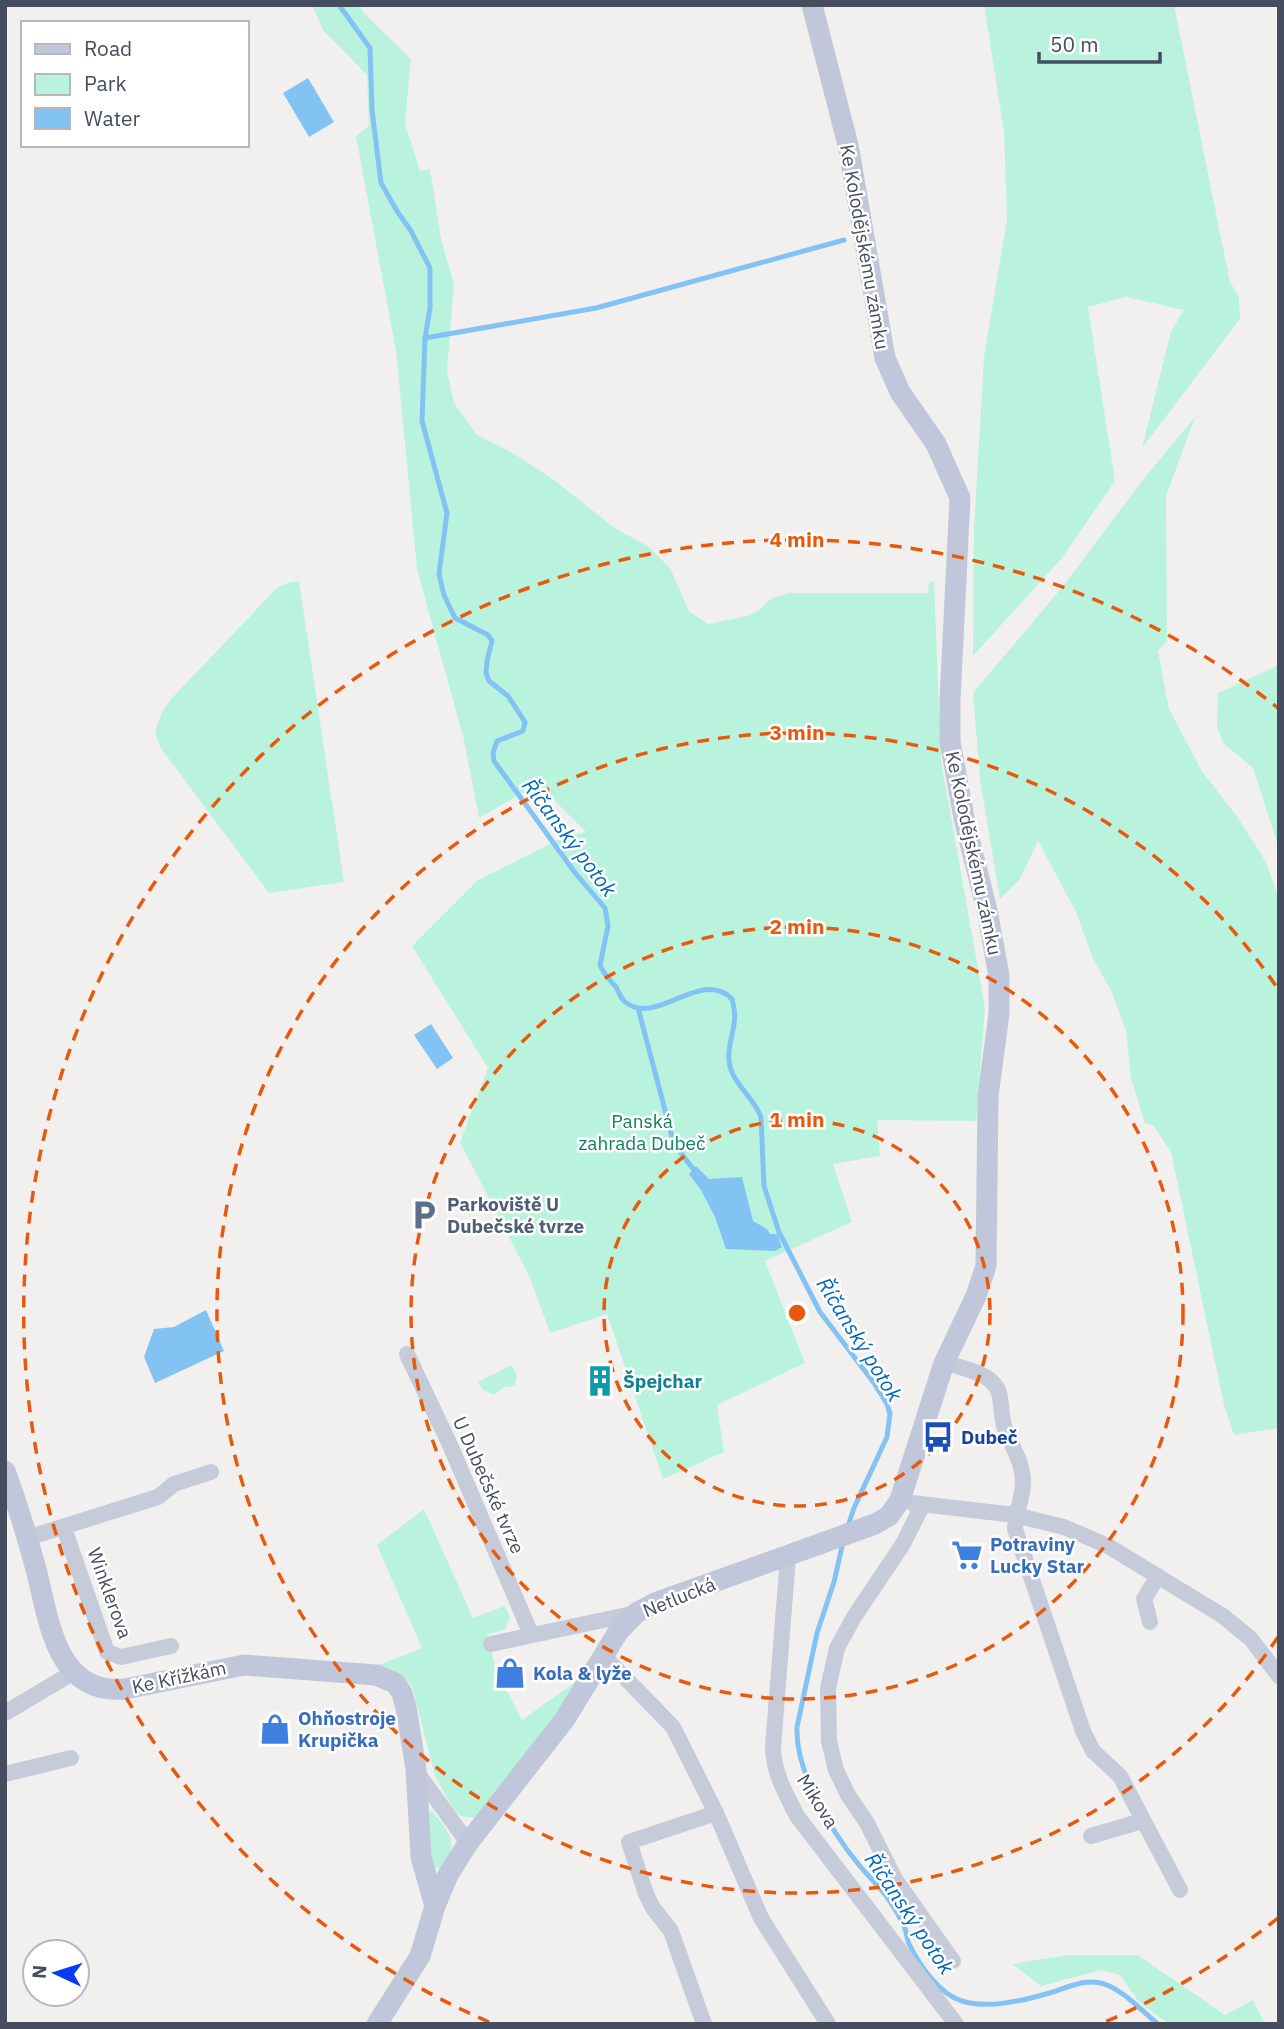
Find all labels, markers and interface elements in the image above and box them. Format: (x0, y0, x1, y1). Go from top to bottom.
legend (21, 21, 248, 147)
scale bar (1039, 21, 1160, 65)
text: 50 m (1050, 30, 1099, 58)
text: Road (84, 34, 132, 62)
text: Park (84, 69, 127, 97)
text: Water (84, 104, 141, 132)
street label: Ke Kolodějskému zámku (835, 142, 895, 352)
text: 4 min (770, 525, 824, 553)
text: 3 min (770, 718, 824, 746)
street label: Ke Kolodějskému zámku (941, 749, 1007, 957)
water label: Říčanský potok (516, 772, 624, 903)
text: 2 min (770, 912, 824, 940)
text: 1 min (770, 1105, 824, 1133)
park label: Panská zahrada Dubeč (579, 1109, 706, 1155)
place label: Parkoviště U Dubečské tvrze (447, 1192, 584, 1238)
parking icon: Parkoviště U Dubečské tvrze (407, 1198, 441, 1232)
water label: Říčanský potok (811, 1272, 910, 1407)
centre of rings (785, 1301, 809, 1325)
building icon: Špejchar (583, 1364, 617, 1398)
place label: Špejchar (623, 1369, 702, 1393)
street label: U Dubečské tvrze (448, 1413, 530, 1557)
bus stop icon: Dubeč (921, 1420, 955, 1454)
place label: Dubeč (961, 1425, 1018, 1449)
place label: Potraviny Lucky Star (990, 1532, 1084, 1578)
supermarket icon: Potraviny Lucky Star (950, 1538, 984, 1572)
street label: Winklerova (83, 1544, 137, 1642)
street label: Netlucká (639, 1572, 719, 1622)
street label: Ke Křížkám (130, 1655, 228, 1699)
shop icon: Kola & lyže (493, 1656, 527, 1690)
place label: Kola & lyže (533, 1661, 632, 1685)
place label: Ohňostroje Krupička (298, 1706, 396, 1752)
shop icon: Ohňostroje Krupička (258, 1712, 292, 1746)
street label: Mikova (792, 1769, 844, 1833)
water label: Říčanský potok (859, 1847, 962, 1980)
north arrow (21, 1938, 91, 2008)
text: N (27, 1964, 51, 1980)

